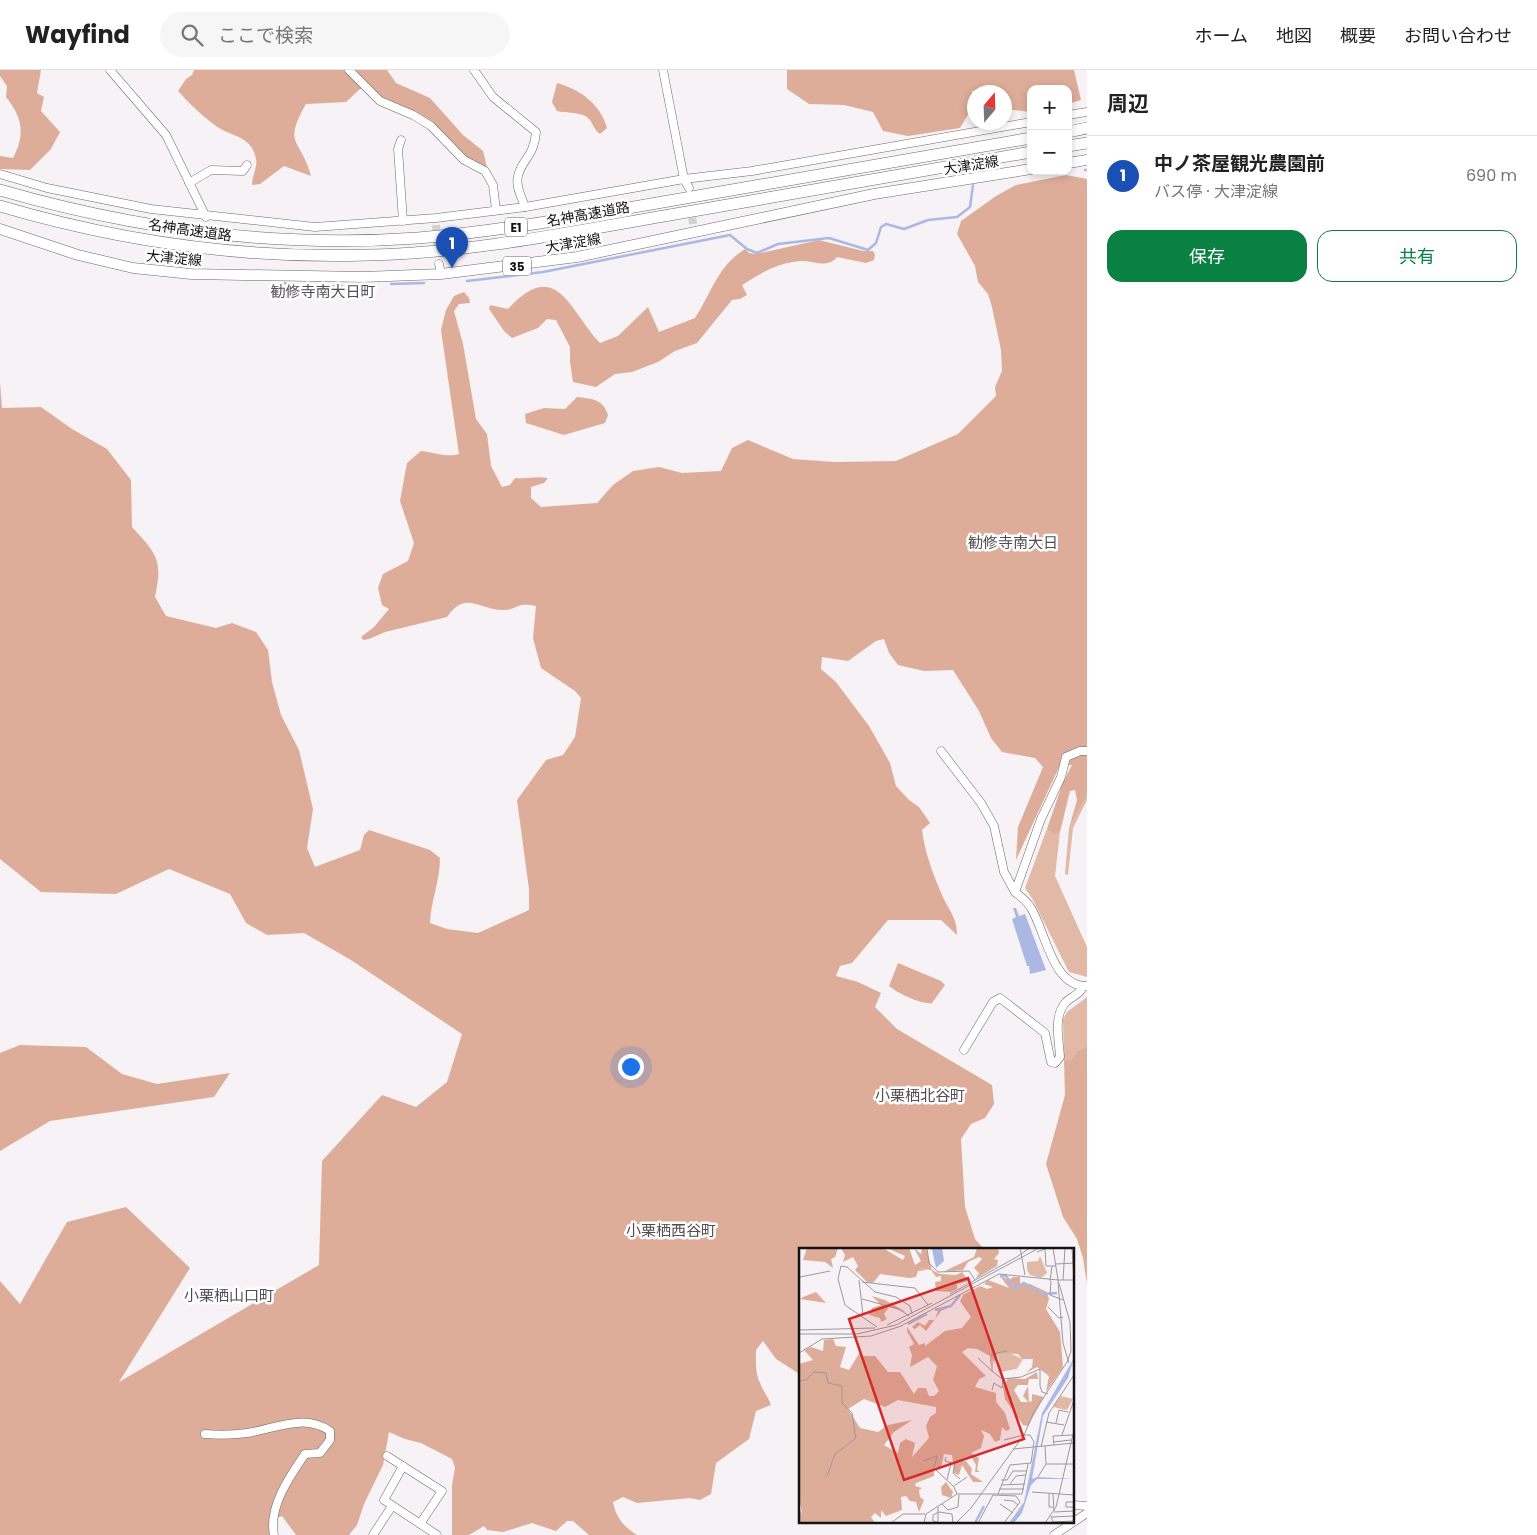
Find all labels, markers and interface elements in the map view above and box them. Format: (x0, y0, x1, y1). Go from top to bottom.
search box (160, 12, 510, 57)
text: Wayfind (25, 18, 130, 51)
icon: search (178, 21, 206, 49)
text: ここで検索 (218, 22, 313, 49)
text: ホーム (1195, 23, 1248, 48)
text: 地図 (1276, 23, 1312, 48)
text: 概要 (1340, 23, 1376, 48)
text: お問い合わせ (1404, 23, 1512, 48)
north arrow (967, 85, 1012, 130)
map controls (1027, 85, 1072, 175)
button: + (1027, 85, 1072, 130)
text: 周辺 (1107, 89, 1149, 118)
button: − (1027, 130, 1072, 175)
text: 中ノ茶屋観光農園前 (1154, 150, 1325, 177)
street label: 大津淀線 (942, 151, 1000, 179)
text: 1 (1120, 164, 1126, 187)
text: 690 m (1466, 164, 1517, 187)
text: バス停 · 大津淀線 (1154, 180, 1278, 203)
street label: 名神高速道路 (545, 197, 631, 231)
street label: 名神高速道路 (147, 214, 233, 246)
road number: E1 (505, 218, 527, 236)
pin: 1 (436, 227, 468, 268)
street label: 大津淀線 (544, 228, 602, 258)
button: 保存 (1107, 230, 1307, 282)
button: 共有 (1317, 230, 1517, 282)
street label: 大津淀線 (145, 246, 203, 270)
road number: 35 (503, 257, 531, 276)
district label: 勧修寺南大日町 (270, 281, 376, 302)
district label: 勧修寺南大日 (968, 532, 1058, 553)
your location (618, 1054, 644, 1080)
district label: 小栗栖北谷町 (875, 1085, 965, 1106)
district label: 小栗栖西谷町 (626, 1220, 716, 1241)
inset map (799, 1248, 1074, 1522)
district label: 小栗栖山口町 (184, 1285, 274, 1306)

